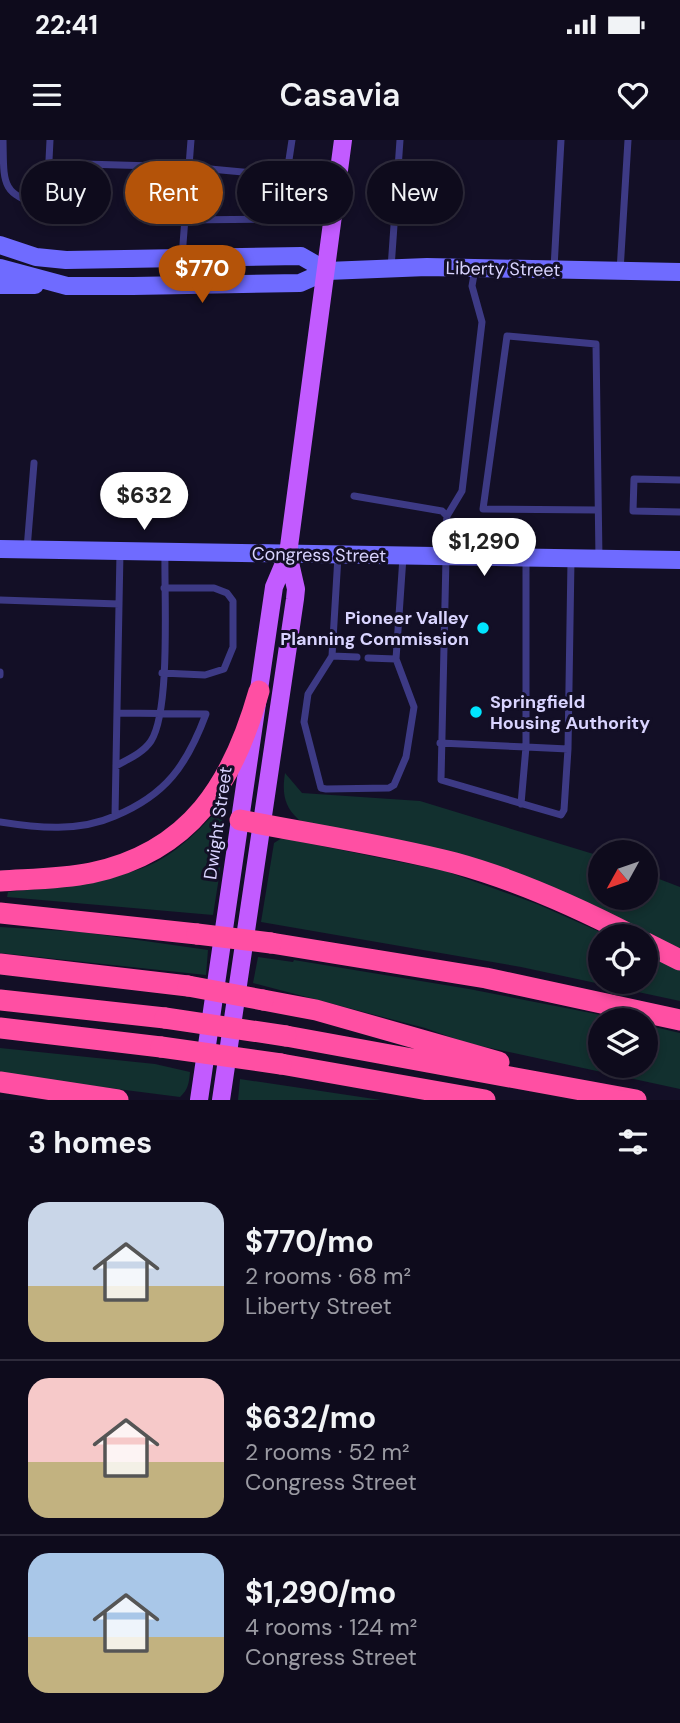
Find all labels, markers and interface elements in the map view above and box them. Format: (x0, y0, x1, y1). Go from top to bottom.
text: 22:41 (35, 8, 98, 42)
text: Casavia (280, 74, 400, 116)
icon: menu (28, 76, 66, 114)
icon: heart (614, 76, 652, 114)
chip: Buy (21, 161, 111, 224)
chip: Rent (125, 161, 223, 224)
chip: Filters (237, 161, 353, 224)
chip: New (367, 161, 463, 224)
pin: $770 (161, 246, 243, 305)
text: $770 (175, 253, 229, 283)
street label: Liberty Street (445, 256, 561, 282)
pin: $632 (103, 472, 185, 532)
text: $632 (116, 480, 172, 510)
pin: $1,290 (427, 518, 541, 578)
text: $1,290 (448, 526, 520, 556)
street label: Congress Street (252, 542, 386, 568)
place label: Pioneer Valley Planning Commission (280, 606, 469, 651)
marker: Pioneer Valley Planning Commission (475, 620, 491, 636)
place label: Springfield Housing Authority (490, 690, 650, 735)
marker: Springfield Housing Authority (468, 704, 484, 720)
street label: Dwight Street (198, 765, 238, 881)
north arrow (588, 840, 658, 910)
map controls (588, 840, 658, 1078)
button: locate (588, 924, 658, 994)
button: layers (588, 1008, 658, 1078)
text: 3 homes (28, 1123, 152, 1162)
icon: filters (614, 1123, 652, 1161)
text: $770/mo (245, 1222, 374, 1261)
icon: home (84, 1230, 168, 1314)
text: 2 rooms · 68 m² (245, 1261, 411, 1291)
text: Liberty Street (245, 1291, 392, 1321)
text: $632/mo (245, 1398, 376, 1437)
icon: home (84, 1406, 168, 1490)
text: 2 rooms · 52 m² (245, 1437, 410, 1467)
text: Congress Street (245, 1467, 417, 1497)
text: $1,290/mo (245, 1573, 396, 1612)
icon: home (84, 1581, 168, 1665)
text: 4 rooms · 124 m² (245, 1612, 417, 1642)
text: Congress Street (245, 1642, 417, 1672)

